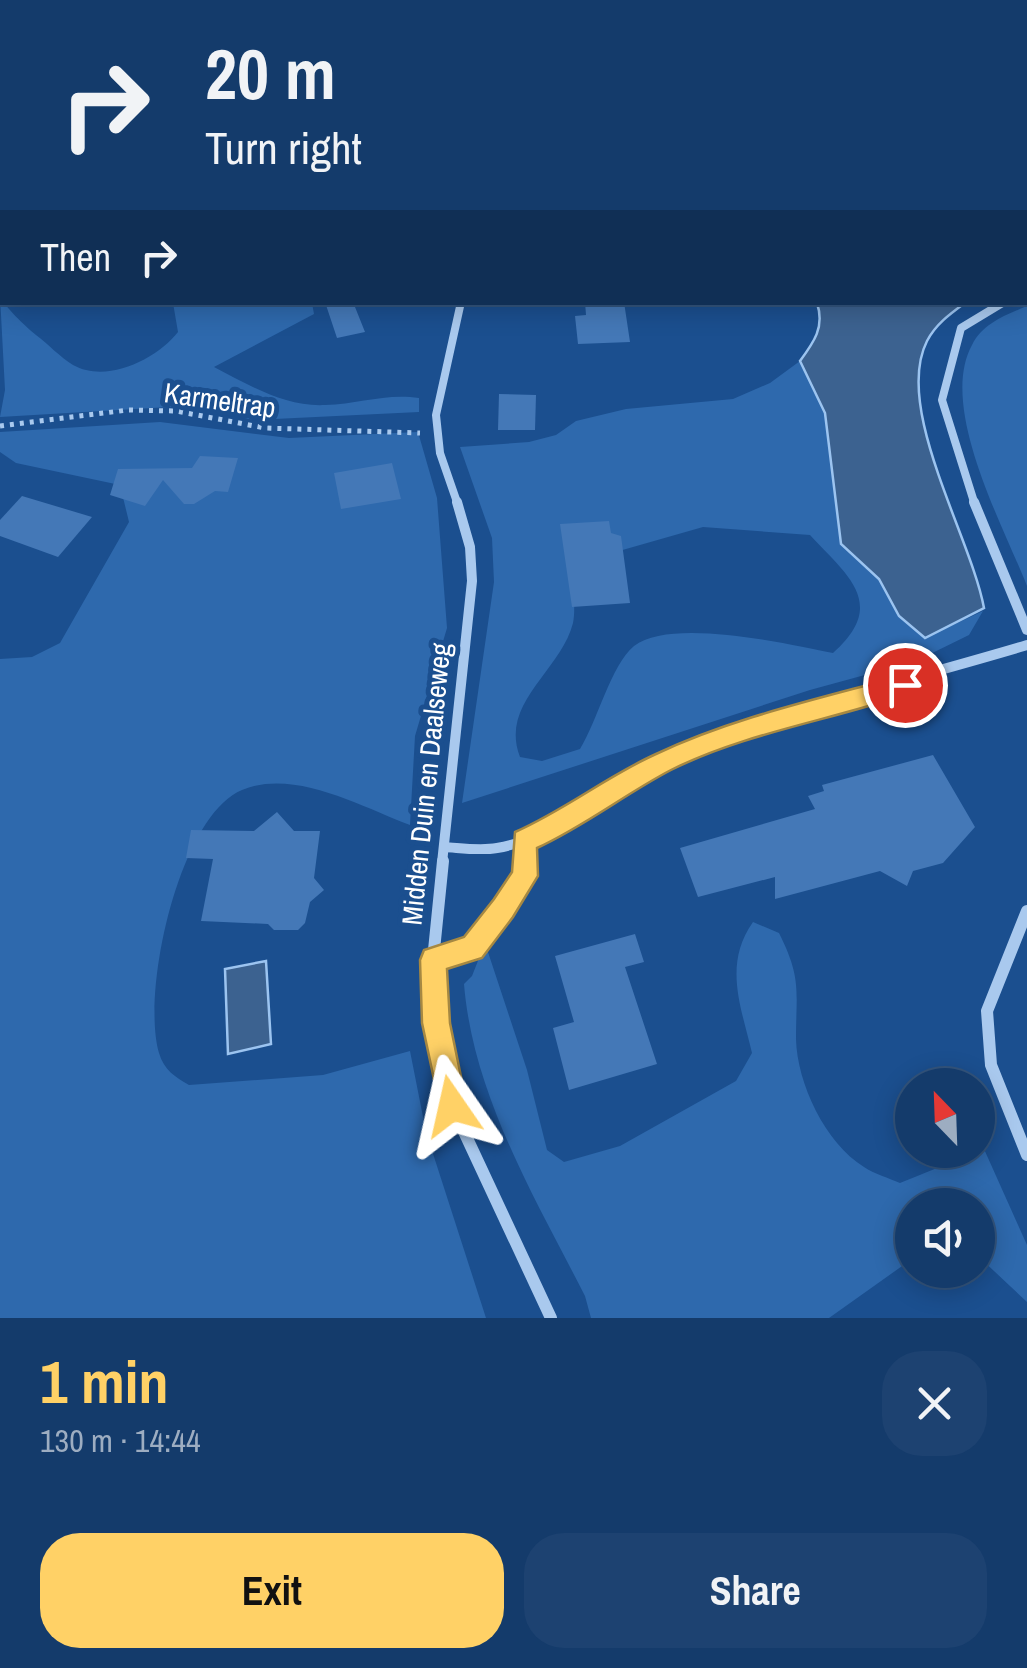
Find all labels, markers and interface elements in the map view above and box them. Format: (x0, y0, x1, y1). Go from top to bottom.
text: 20 m (205, 27, 336, 121)
icon: right (40, 40, 170, 170)
text: Turn right (205, 117, 362, 178)
icon: right (131, 230, 186, 285)
text: Then (40, 232, 111, 283)
street label: Karmeltrap (162, 373, 278, 427)
street label: Midden Duin en Daalseweg (392, 641, 460, 927)
pin (863, 643, 948, 728)
icon: arrive (878, 658, 933, 713)
position arrow (400, 1054, 504, 1158)
north arrow (895, 1068, 995, 1168)
map controls (895, 1068, 995, 1288)
button: sound (895, 1188, 995, 1288)
text: 1 min (40, 1341, 169, 1422)
button: close (882, 1351, 987, 1456)
text: 130 m · 14:44 (40, 1419, 200, 1462)
button: Exit (40, 1533, 504, 1648)
button: Share (524, 1533, 987, 1648)

